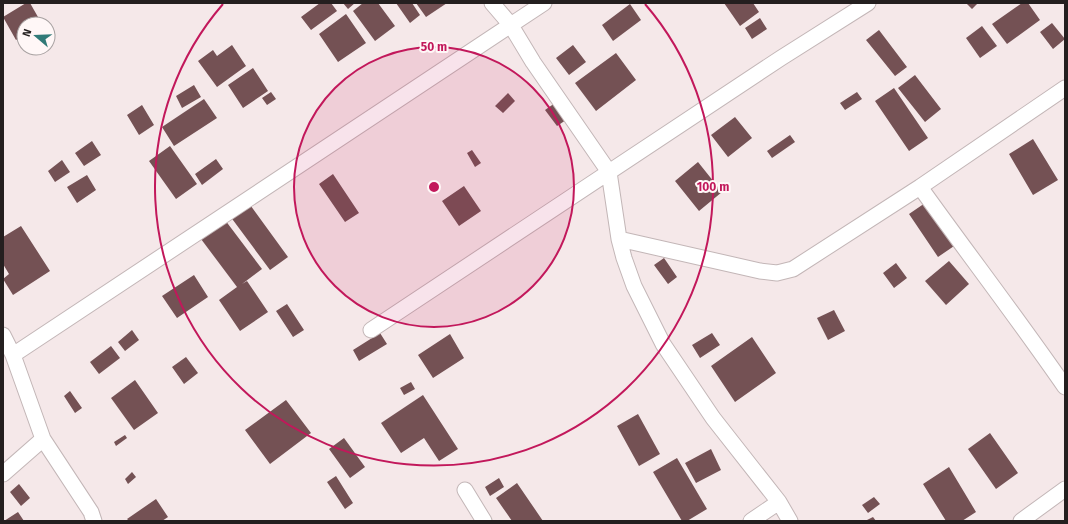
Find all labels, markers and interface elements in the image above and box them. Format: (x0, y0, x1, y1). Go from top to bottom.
north arrow (16, 16, 56, 56)
text: N (20, 27, 34, 38)
text: 50 m (421, 40, 447, 54)
centre of rings (427, 180, 441, 194)
text: 100 m (697, 180, 729, 194)

